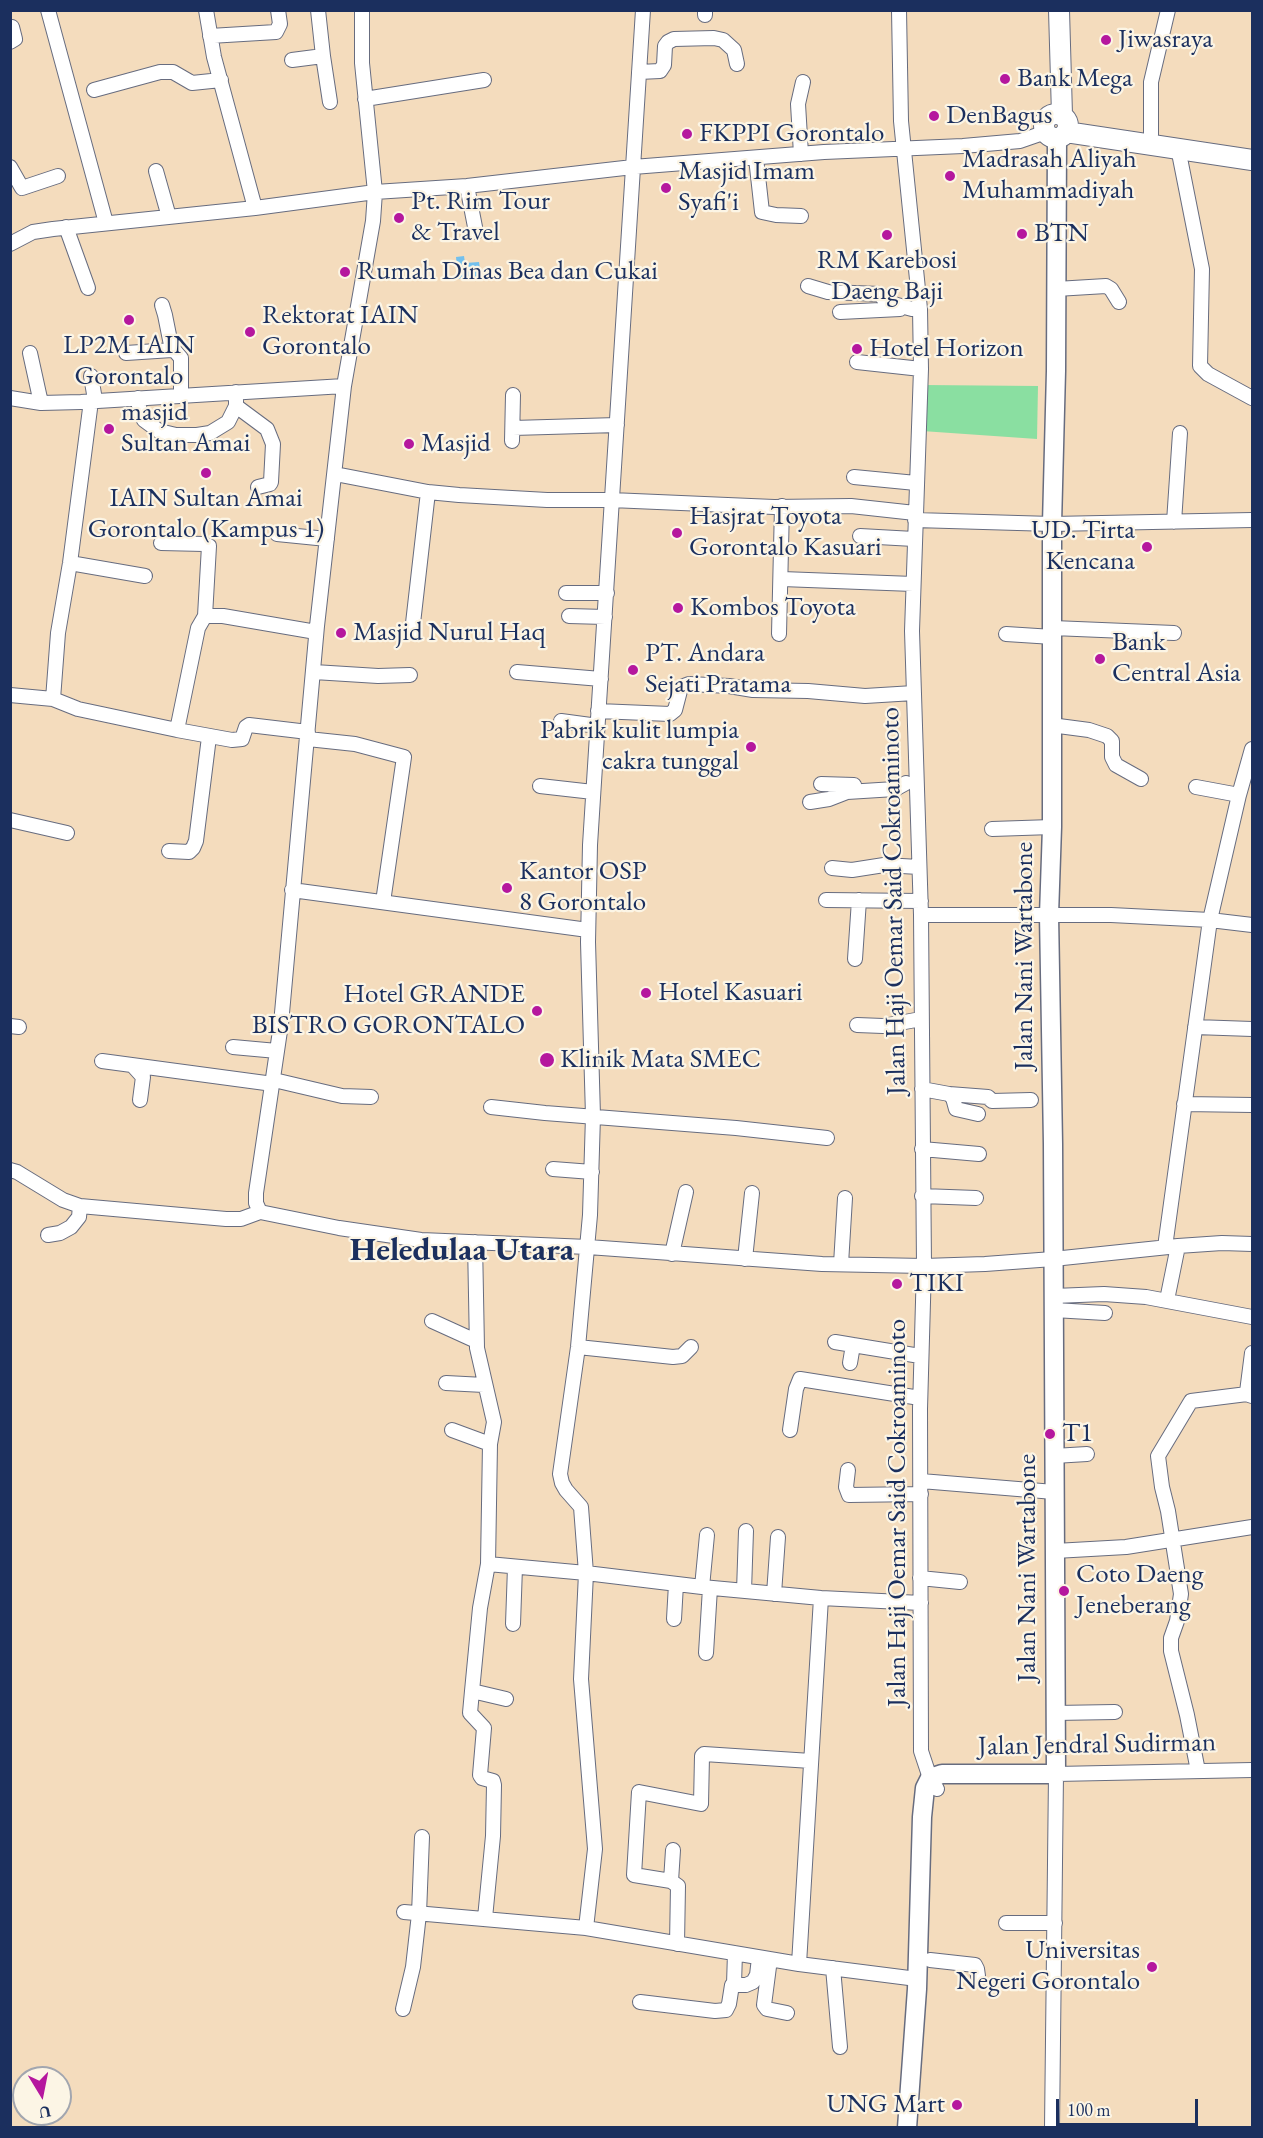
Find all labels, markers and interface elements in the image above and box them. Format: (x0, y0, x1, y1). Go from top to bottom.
place label: Jiwasraya (1118, 24, 1213, 56)
marker: Jiwasraya (1099, 33, 1113, 47)
place label: Bank Mega (1017, 63, 1133, 95)
marker: Bank Mega (998, 72, 1012, 86)
place label: DenBagus (946, 100, 1052, 132)
marker: DenBagus (927, 109, 941, 123)
place label: FKPPI Gorontalo (699, 118, 884, 150)
marker: FKPPI Gorontalo (680, 127, 694, 141)
place label: Madrasah Aliyah Muhammadiyah (962, 144, 1137, 207)
place label: Masjid Imam Syafi'i (678, 156, 815, 219)
marker: Madrasah Aliyah Muhammadiyah (943, 169, 957, 183)
marker: Masjid Imam Syafi'i (659, 181, 673, 195)
place label: Pt. Rim Tour & Travel (411, 186, 550, 249)
marker: Pt. Rim Tour & Travel (392, 211, 406, 225)
place label: BTN (1034, 218, 1089, 250)
marker: BTN (1015, 227, 1029, 241)
marker: RM Karebosi Daeng Baji (880, 228, 894, 242)
place label: RM Karebosi Daeng Baji (817, 245, 957, 308)
place label: Rumah Dinas Bea dan Cukai (357, 256, 658, 288)
marker: Rumah Dinas Bea dan Cukai (338, 265, 352, 279)
place label: Rektorat IAIN Gorontalo (262, 300, 418, 363)
marker: LP2M IAIN Gorontalo (122, 313, 136, 327)
marker: Rektorat IAIN Gorontalo (243, 325, 257, 339)
place label: LP2M IAIN Gorontalo (63, 330, 195, 393)
place label: Hotel Horizon (869, 333, 1024, 365)
marker: Hotel Horizon (850, 342, 864, 356)
place label: masjid Sultan Amai (121, 397, 250, 460)
marker: masjid Sultan Amai (102, 422, 116, 436)
place label: Masjid (421, 428, 491, 460)
marker: Masjid (402, 437, 416, 451)
marker: IAIN Sultan Amai Gorontalo (Kampus 1) (199, 466, 213, 480)
place label: IAIN Sultan Amai Gorontalo (Kampus 1) (88, 483, 324, 546)
place label: Hasjrat Toyota Gorontalo Kasuari (689, 501, 882, 564)
place label: UD. Tirta Kencana (1031, 515, 1135, 578)
marker: Hasjrat Toyota Gorontalo Kasuari (670, 526, 684, 540)
marker: UD. Tirta Kencana (1140, 540, 1154, 554)
place label: Kombos Toyota (690, 592, 856, 624)
marker: Kombos Toyota (671, 601, 685, 615)
place label: Masjid Nurul Haq (353, 617, 546, 649)
marker: Masjid Nurul Haq (334, 626, 348, 640)
place label: Bank Central Asia (1112, 627, 1241, 690)
place label: PT. Andara Sejati Pratama (645, 638, 791, 701)
marker: Bank Central Asia (1093, 652, 1107, 666)
marker: PT. Andara Sejati Pratama (626, 663, 640, 677)
street label: Jalan Haji Oemar Said Cokroaminoto (874, 707, 914, 1095)
place label: Pabrik kulit lumpia cakra tunggal (540, 715, 739, 778)
marker: Pabrik kulit lumpia cakra tunggal (744, 740, 758, 754)
street label: Jalan Nani Wartabone (1009, 842, 1041, 1070)
place label: Kantor OSP 8 Gorontalo (519, 856, 647, 919)
marker: Kantor OSP 8 Gorontalo (500, 881, 514, 895)
place label: Hotel Kasuari (658, 977, 803, 1009)
place label: Hotel GRANDE BISTRO GORONTALO (252, 979, 525, 1042)
marker: Hotel Kasuari (639, 986, 653, 1000)
marker: Hotel GRANDE BISTRO GORONTALO (530, 1004, 544, 1018)
place label: Klinik Mata SMEC (560, 1044, 761, 1076)
marker: Klinik Mata SMEC (538, 1051, 556, 1069)
district label: Heledulaa Utara (350, 1231, 574, 1271)
place label: TIKI (909, 1268, 964, 1300)
marker: TIKI (890, 1277, 904, 1291)
street label: Jalan Haji Oemar Said Cokroaminoto (882, 1319, 914, 1707)
place label: T1 (1062, 1418, 1093, 1450)
marker: T1 (1043, 1427, 1057, 1441)
street label: Jalan Nani Wartabone (1012, 1454, 1044, 1682)
place label: Coto Daeng Jeneberang (1076, 1559, 1203, 1622)
marker: Coto Daeng Jeneberang (1057, 1584, 1071, 1598)
street label: Jalan Jendral Sudirman (978, 1727, 1216, 1763)
place label: Universitas Negeri Gorontalo (956, 1935, 1140, 1998)
marker: Universitas Negeri Gorontalo (1145, 1960, 1159, 1974)
north arrow (12, 2066, 72, 2126)
scale bar (1059, 2087, 1202, 2125)
place label: UNG Mart (827, 2089, 945, 2121)
marker: UNG Mart (950, 2098, 964, 2112)
text: 100 m (1067, 2098, 1111, 2121)
text: U (37, 2101, 53, 2124)

